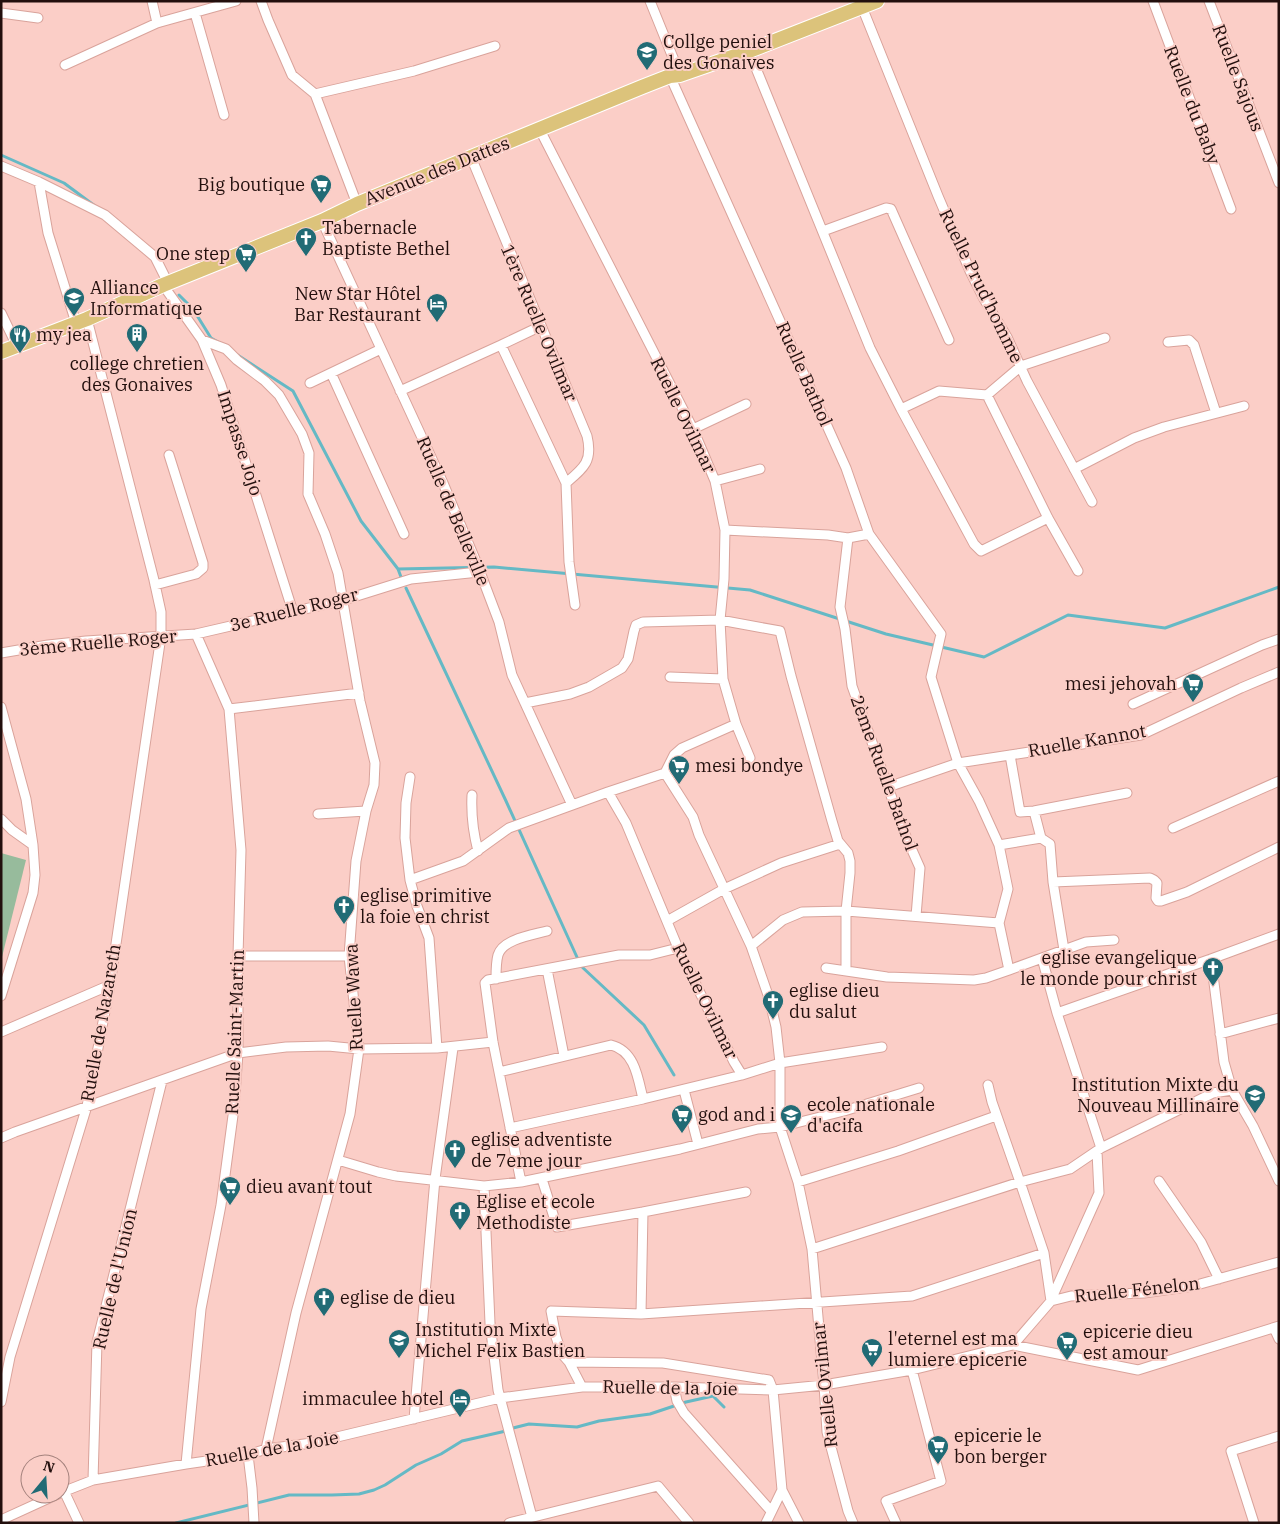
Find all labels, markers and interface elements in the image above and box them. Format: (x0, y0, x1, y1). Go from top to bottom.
street label: Ruelle Sajous (1207, 21, 1270, 135)
place label: Collge peniel des Gonaives (663, 30, 775, 74)
school or university icon: Collge peniel des Gonaives (635, 40, 659, 71)
street label: Ruelle du Baby (1159, 42, 1226, 168)
street label: Avenue des Dattes (361, 131, 513, 210)
place label: Big boutique (197, 173, 305, 196)
supermarket icon: Big boutique (309, 173, 333, 204)
street label: Ruelle Prud'homme (934, 205, 1029, 367)
place label: Tabernacle Baptiste Bethel (322, 216, 450, 260)
church icon: Tabernacle Baptiste Bethel (294, 226, 318, 257)
street label: 1ère Ruelle Ovilmar (496, 241, 583, 405)
place label: One step (156, 242, 230, 265)
supermarket icon: One step (234, 242, 258, 273)
place label: Alliance Informatique (90, 276, 202, 320)
place label: New Star Hôtel Bar Restaurant (294, 282, 421, 326)
school or university icon: Alliance Informatique (62, 286, 86, 317)
hotel icon: New Star Hôtel Bar Restaurant (425, 292, 449, 323)
street label: Ruelle Bathol (771, 318, 838, 430)
building icon: college chretien des Gonaives (125, 322, 149, 353)
restaurant icon: my jea (8, 323, 32, 354)
place label: my jea (36, 323, 92, 346)
place label: college chretien des Gonaives (70, 352, 204, 396)
street label: Ruelle Ovilmar (645, 353, 721, 477)
street label: Impasse Jojo (213, 387, 268, 498)
street label: Ruelle de Belleville (412, 433, 495, 589)
street label: 3e Ruelle Roger (227, 582, 360, 637)
street label: 3ème Ruelle Roger (18, 624, 178, 661)
place label: mesi jehovah (1065, 672, 1177, 695)
supermarket icon: mesi jehovah (1181, 672, 1205, 703)
street label: 2ème Ruelle Bathol (846, 692, 923, 854)
street label: Ruelle Kannot (1026, 719, 1148, 762)
supermarket icon: mesi bondye (667, 754, 691, 785)
place label: mesi bondye (695, 754, 803, 777)
place label: eglise primitive la foie en christ (360, 884, 492, 928)
church icon: eglise primitive la foie en christ (332, 894, 356, 925)
street label: Ruelle Ovilmar (667, 939, 743, 1063)
street label: Ruelle de Nazareth (75, 942, 126, 1104)
street label: Ruelle Wawa (339, 943, 368, 1051)
place label: eglise evangelique le monde pour christ (1020, 946, 1197, 990)
street label: Ruelle Saint-Martin (220, 949, 249, 1115)
church icon: eglise evangelique le monde pour christ (1201, 956, 1225, 987)
place label: eglise dieu du salut (789, 979, 880, 1023)
church icon: eglise dieu du salut (761, 989, 785, 1020)
place label: Institution Mixte du Nouveau Millinaire (1072, 1073, 1239, 1117)
school or university icon: Institution Mixte du Nouveau Millinaire (1243, 1083, 1267, 1114)
place label: ecole nationale d'acifa (807, 1093, 935, 1137)
supermarket icon: god and i (670, 1103, 694, 1134)
place label: god and i (698, 1103, 776, 1126)
school or university icon: ecole nationale d'acifa (779, 1103, 803, 1134)
place label: eglise adventiste de 7eme jour (471, 1128, 612, 1172)
church icon: eglise adventiste de 7eme jour (443, 1138, 467, 1169)
supermarket icon: dieu avant tout (218, 1175, 242, 1206)
place label: dieu avant tout (246, 1175, 372, 1198)
place label: Eglise et ecole Methodiste (476, 1190, 595, 1234)
church icon: Eglise et ecole Methodiste (448, 1200, 472, 1231)
street label: Ruelle de l'Union (87, 1206, 142, 1352)
street label: Ruelle Fénelon (1073, 1271, 1201, 1308)
church icon: eglise de dieu (312, 1286, 336, 1317)
place label: eglise de dieu (340, 1286, 455, 1309)
place label: Institution Mixte Michel Felix Bastien (415, 1318, 585, 1362)
place label: epicerie dieu est amour (1083, 1320, 1193, 1364)
street label: Ruelle Ovilmar (806, 1321, 843, 1449)
place label: l'eternel est ma lumiere epicerie (888, 1327, 1027, 1371)
school or university icon: Institution Mixte Michel Felix Bastien (387, 1328, 411, 1359)
supermarket icon: epicerie dieu est amour (1055, 1330, 1079, 1361)
supermarket icon: l'eternel est ma lumiere epicerie (860, 1337, 884, 1368)
street label: Ruelle de la Joie (602, 1375, 738, 1400)
place label: immaculee hotel (302, 1387, 444, 1410)
hotel icon: immaculee hotel (448, 1387, 472, 1418)
place label: epicerie le bon berger (954, 1424, 1047, 1468)
street label: Ruelle de la Joie (203, 1425, 340, 1472)
supermarket icon: epicerie le bon berger (926, 1434, 950, 1465)
north arrow (20, 1454, 70, 1504)
text: N (41, 1456, 57, 1477)

